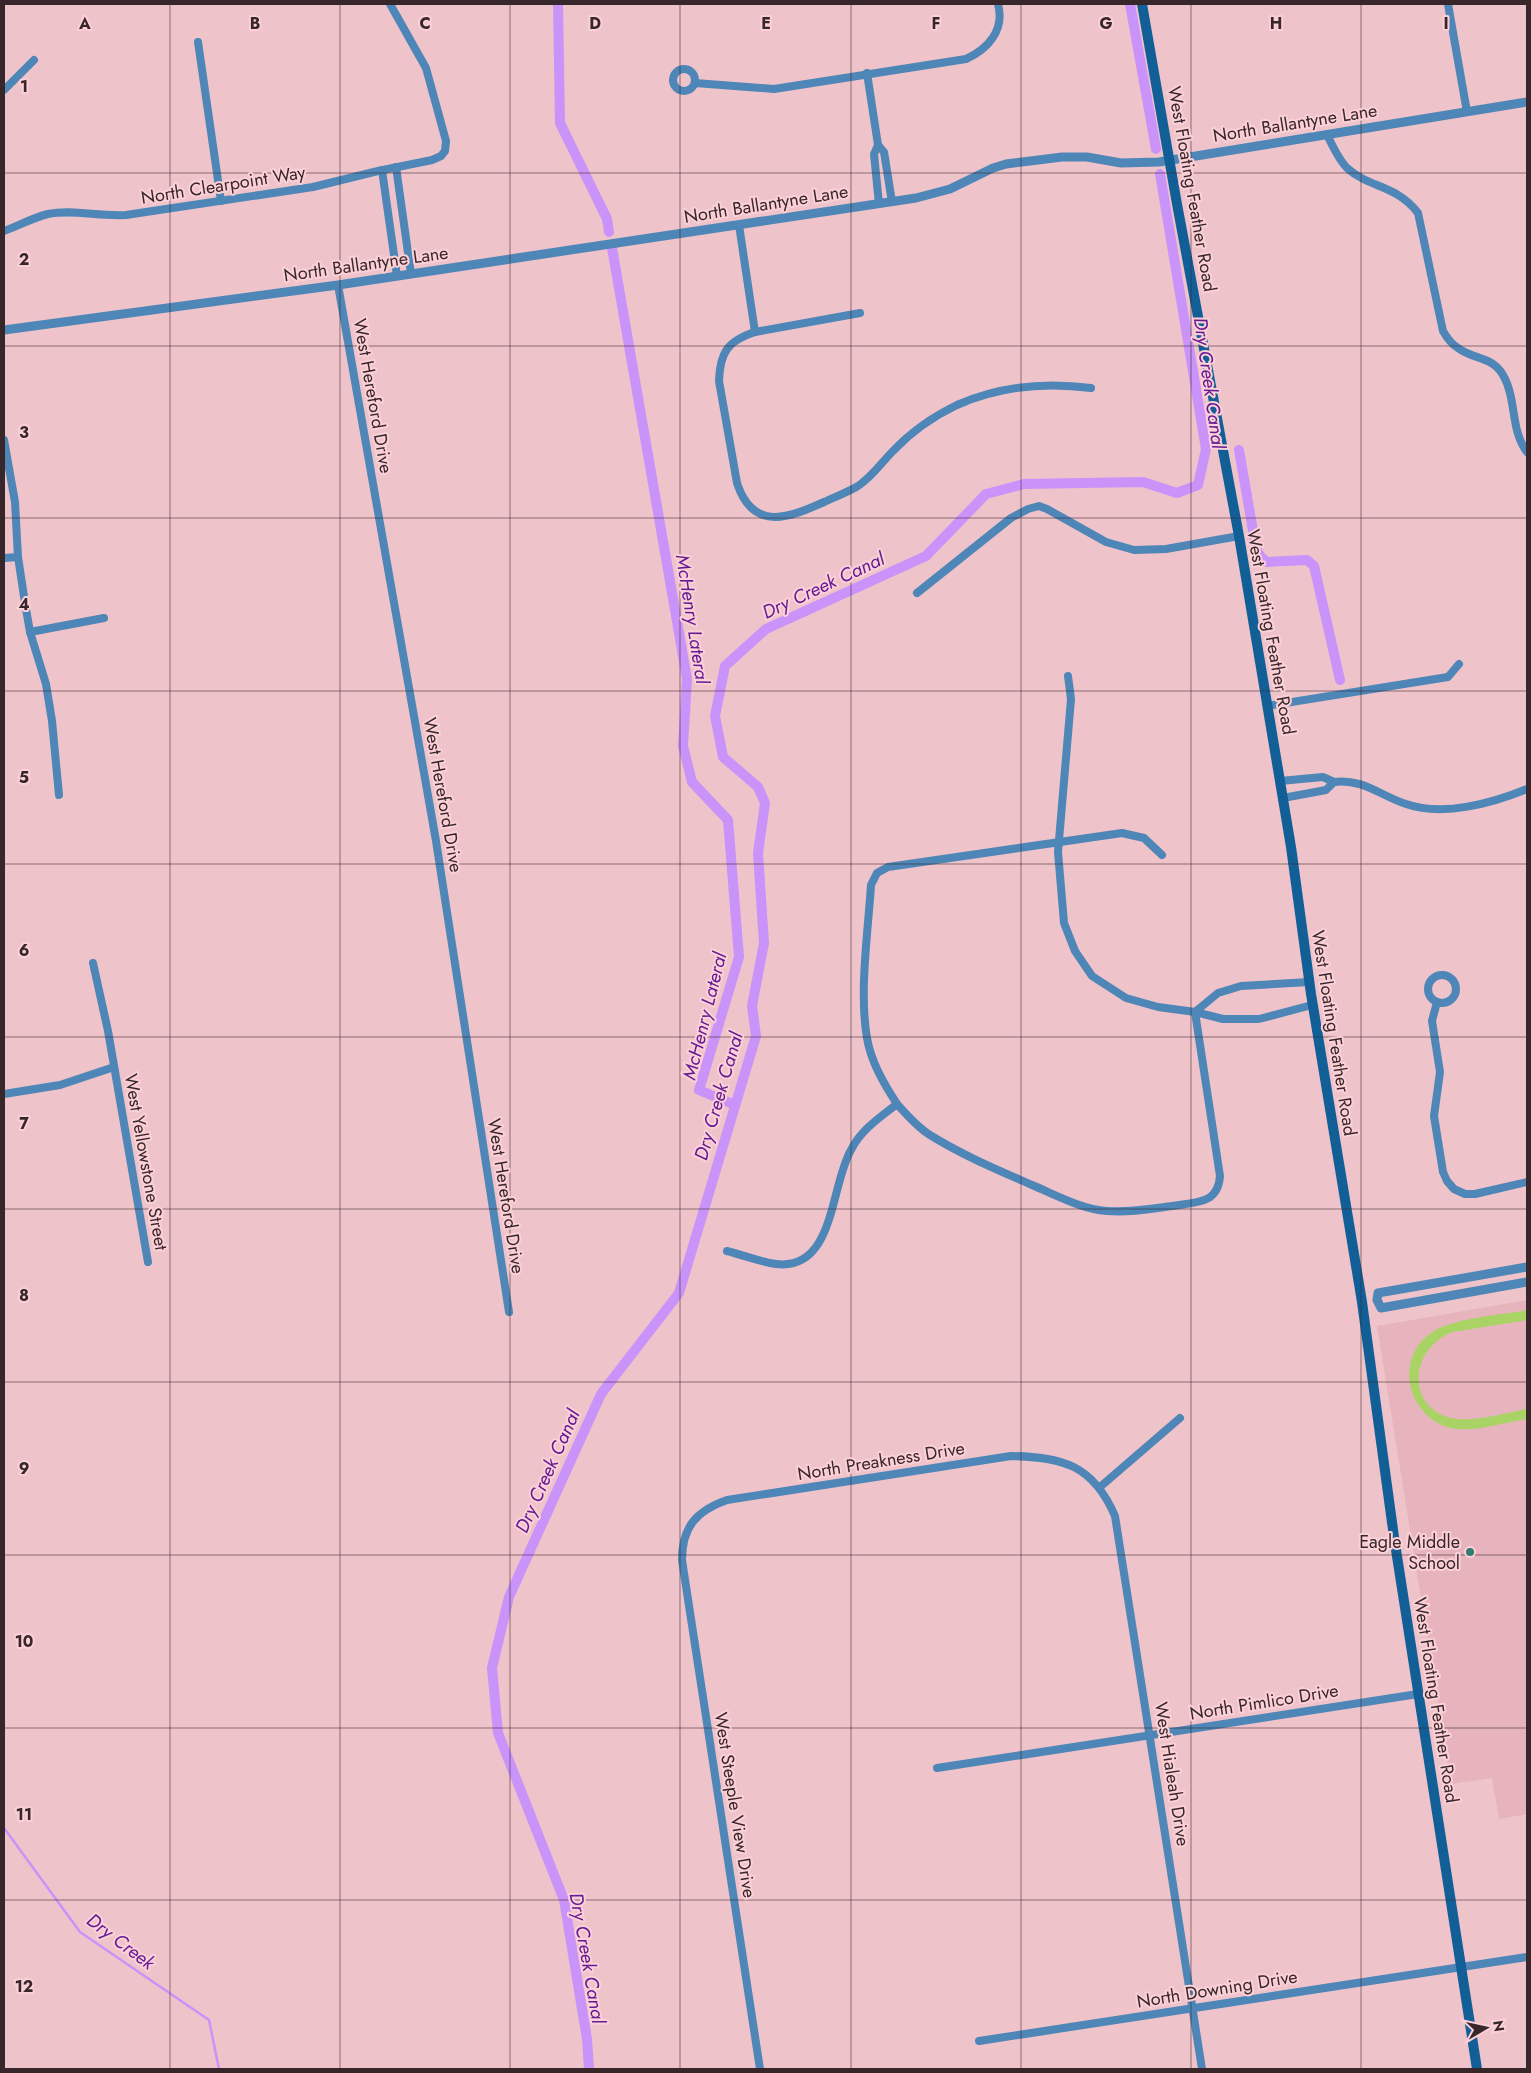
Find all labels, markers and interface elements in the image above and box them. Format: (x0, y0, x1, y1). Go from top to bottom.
text: A (78, 12, 91, 35)
text: B (250, 12, 260, 35)
text: C (419, 12, 431, 35)
text: D (589, 12, 601, 35)
text: E (761, 12, 771, 35)
text: F (932, 12, 940, 35)
text: G (1099, 12, 1113, 35)
text: H (1270, 12, 1282, 35)
text: I (1443, 12, 1449, 35)
text: 1 (20, 75, 28, 98)
street label: West Floating Feather Road (1161, 84, 1223, 294)
street label: North Ballantyne Lane (1211, 97, 1379, 149)
street label: North Clearpoint Way (139, 159, 307, 211)
street label: North Ballantyne Lane (682, 178, 850, 230)
street label: North Ballantyne Lane (282, 240, 450, 288)
text: 2 (19, 248, 29, 271)
water label: Dry Creek Canal (1187, 316, 1232, 451)
street label: West Hereford Drive (347, 317, 399, 475)
text: 3 (19, 421, 29, 444)
street label: West Floating Feather Road (1240, 527, 1302, 737)
water label: Dry Creek Canal (758, 545, 890, 626)
water label: McHenry Lateral (669, 552, 716, 686)
text: 4 (18, 593, 30, 616)
street label: West Hereford Drive (417, 716, 469, 874)
text: 5 (19, 766, 29, 789)
street label: West Floating Feather Road (1305, 928, 1363, 1138)
text: 6 (19, 939, 29, 962)
water label: McHenry Lateral (676, 949, 734, 1083)
water label: Dry Creek Canal (687, 1028, 750, 1163)
street label: West Yellowstone Street (118, 1072, 174, 1253)
text: 7 (19, 1112, 29, 1135)
street label: West Hereford Drive (481, 1117, 531, 1275)
text: 8 (19, 1284, 29, 1307)
water label: Dry Creek Canal (508, 1405, 587, 1537)
street label: North Preakness Drive (795, 1435, 967, 1487)
text: 9 (19, 1457, 29, 1480)
place label: Eagle Middle School (1359, 1529, 1460, 1576)
marker: Eagle Middle School (1464, 1546, 1476, 1558)
street label: West Floating Feather Road (1407, 1595, 1465, 1805)
text: 10 (15, 1630, 33, 1653)
street label: North Pimlico Drive (1188, 1677, 1340, 1727)
street label: West Hialeah Drive (1148, 1700, 1196, 1848)
street label: West Steeple View Drive (707, 1710, 763, 1900)
text: 11 (16, 1803, 32, 1826)
water label: Dry Creek Canal (563, 1891, 612, 2026)
water label: Dry Creek (81, 1907, 161, 1977)
street label: North Downing Drive (1135, 1963, 1299, 2015)
text: 12 (15, 1975, 33, 1998)
north arrow (1461, 2003, 1511, 2053)
text: N (1488, 2019, 1510, 2033)

